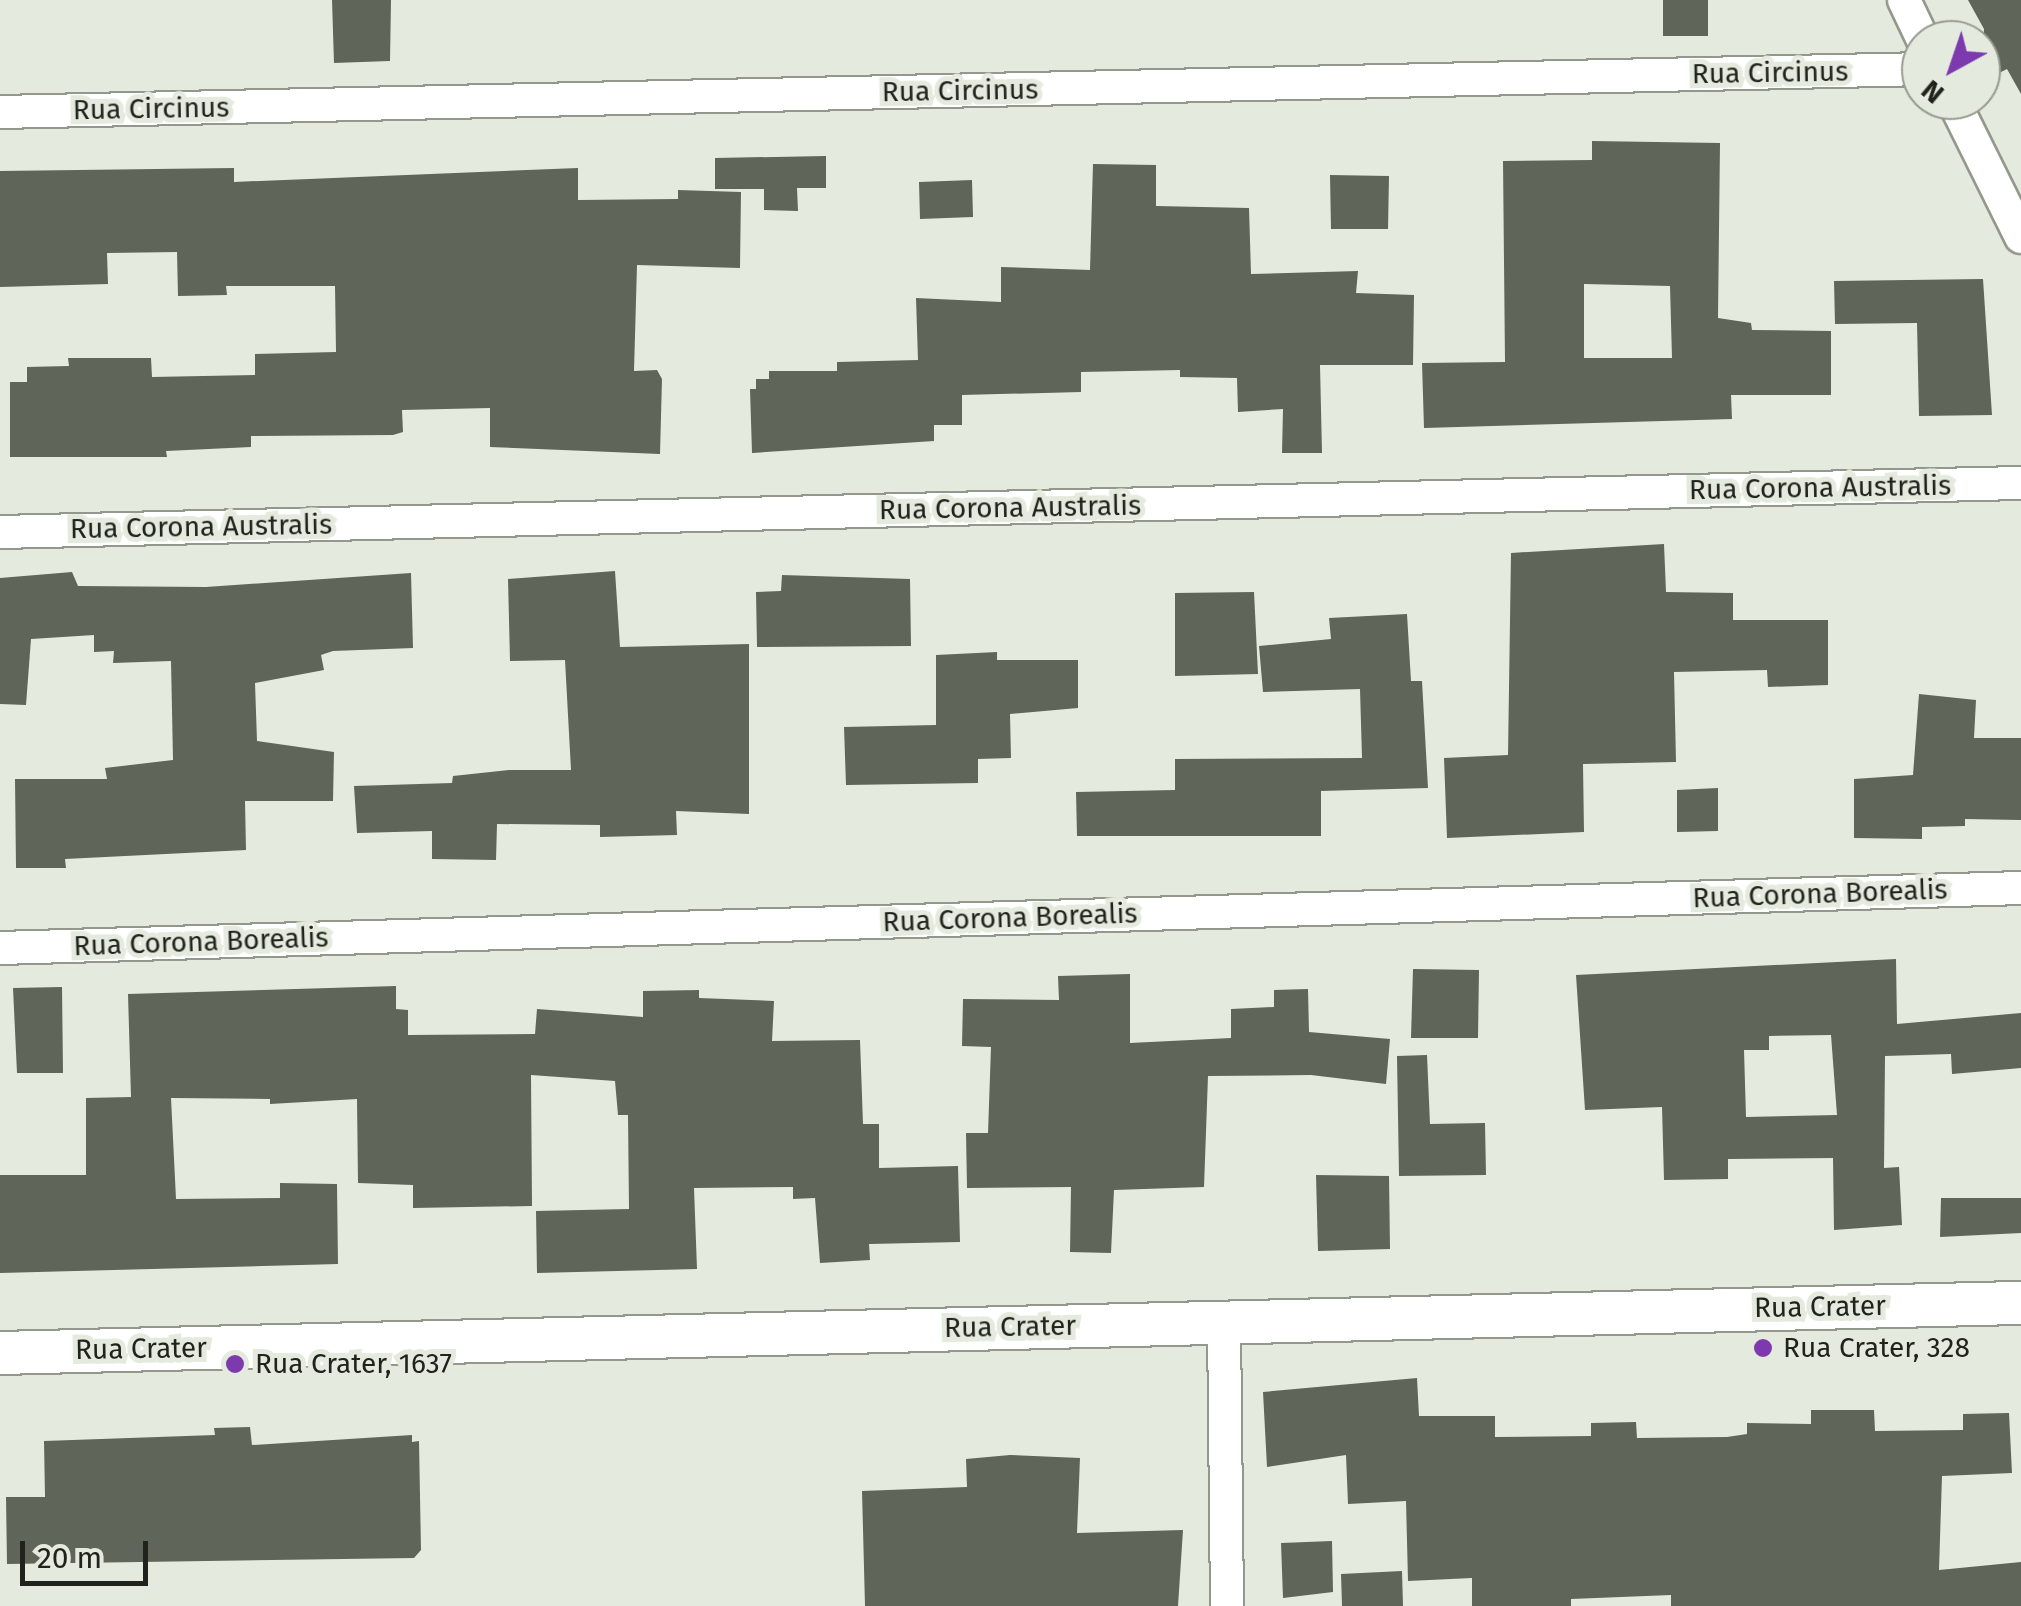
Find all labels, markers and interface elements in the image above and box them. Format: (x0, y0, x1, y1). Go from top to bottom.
north arrow (1901, 20, 2001, 120)
street label: Rua Circinus (1691, 55, 1849, 91)
street label: Rua Circinus (881, 73, 1039, 109)
text: N (1915, 73, 1950, 110)
street label: Rua Circinus (72, 91, 230, 127)
street label: Rua Corona Australis (1689, 469, 1951, 507)
street label: Rua Corona Australis (879, 489, 1141, 527)
street label: Rua Corona Australis (70, 508, 332, 546)
street label: Rua Corona Borealis (1692, 873, 1948, 915)
street label: Rua Corona Borealis (882, 897, 1138, 939)
street label: Rua Corona Borealis (73, 921, 329, 963)
street label: Rua Crater (1754, 1289, 1886, 1325)
street label: Rua Crater (944, 1309, 1076, 1345)
street label: Rua Crater (75, 1331, 207, 1367)
place label: Rua Crater, 328 (1783, 1331, 1970, 1365)
marker: Rua Crater, 328 (1752, 1337, 1774, 1359)
place label: Rua Crater, 1637 (255, 1347, 452, 1381)
marker: Rua Crater, 1637 (224, 1353, 246, 1375)
scale bar (25, 1521, 152, 1583)
text: 20 m (37, 1540, 102, 1576)

